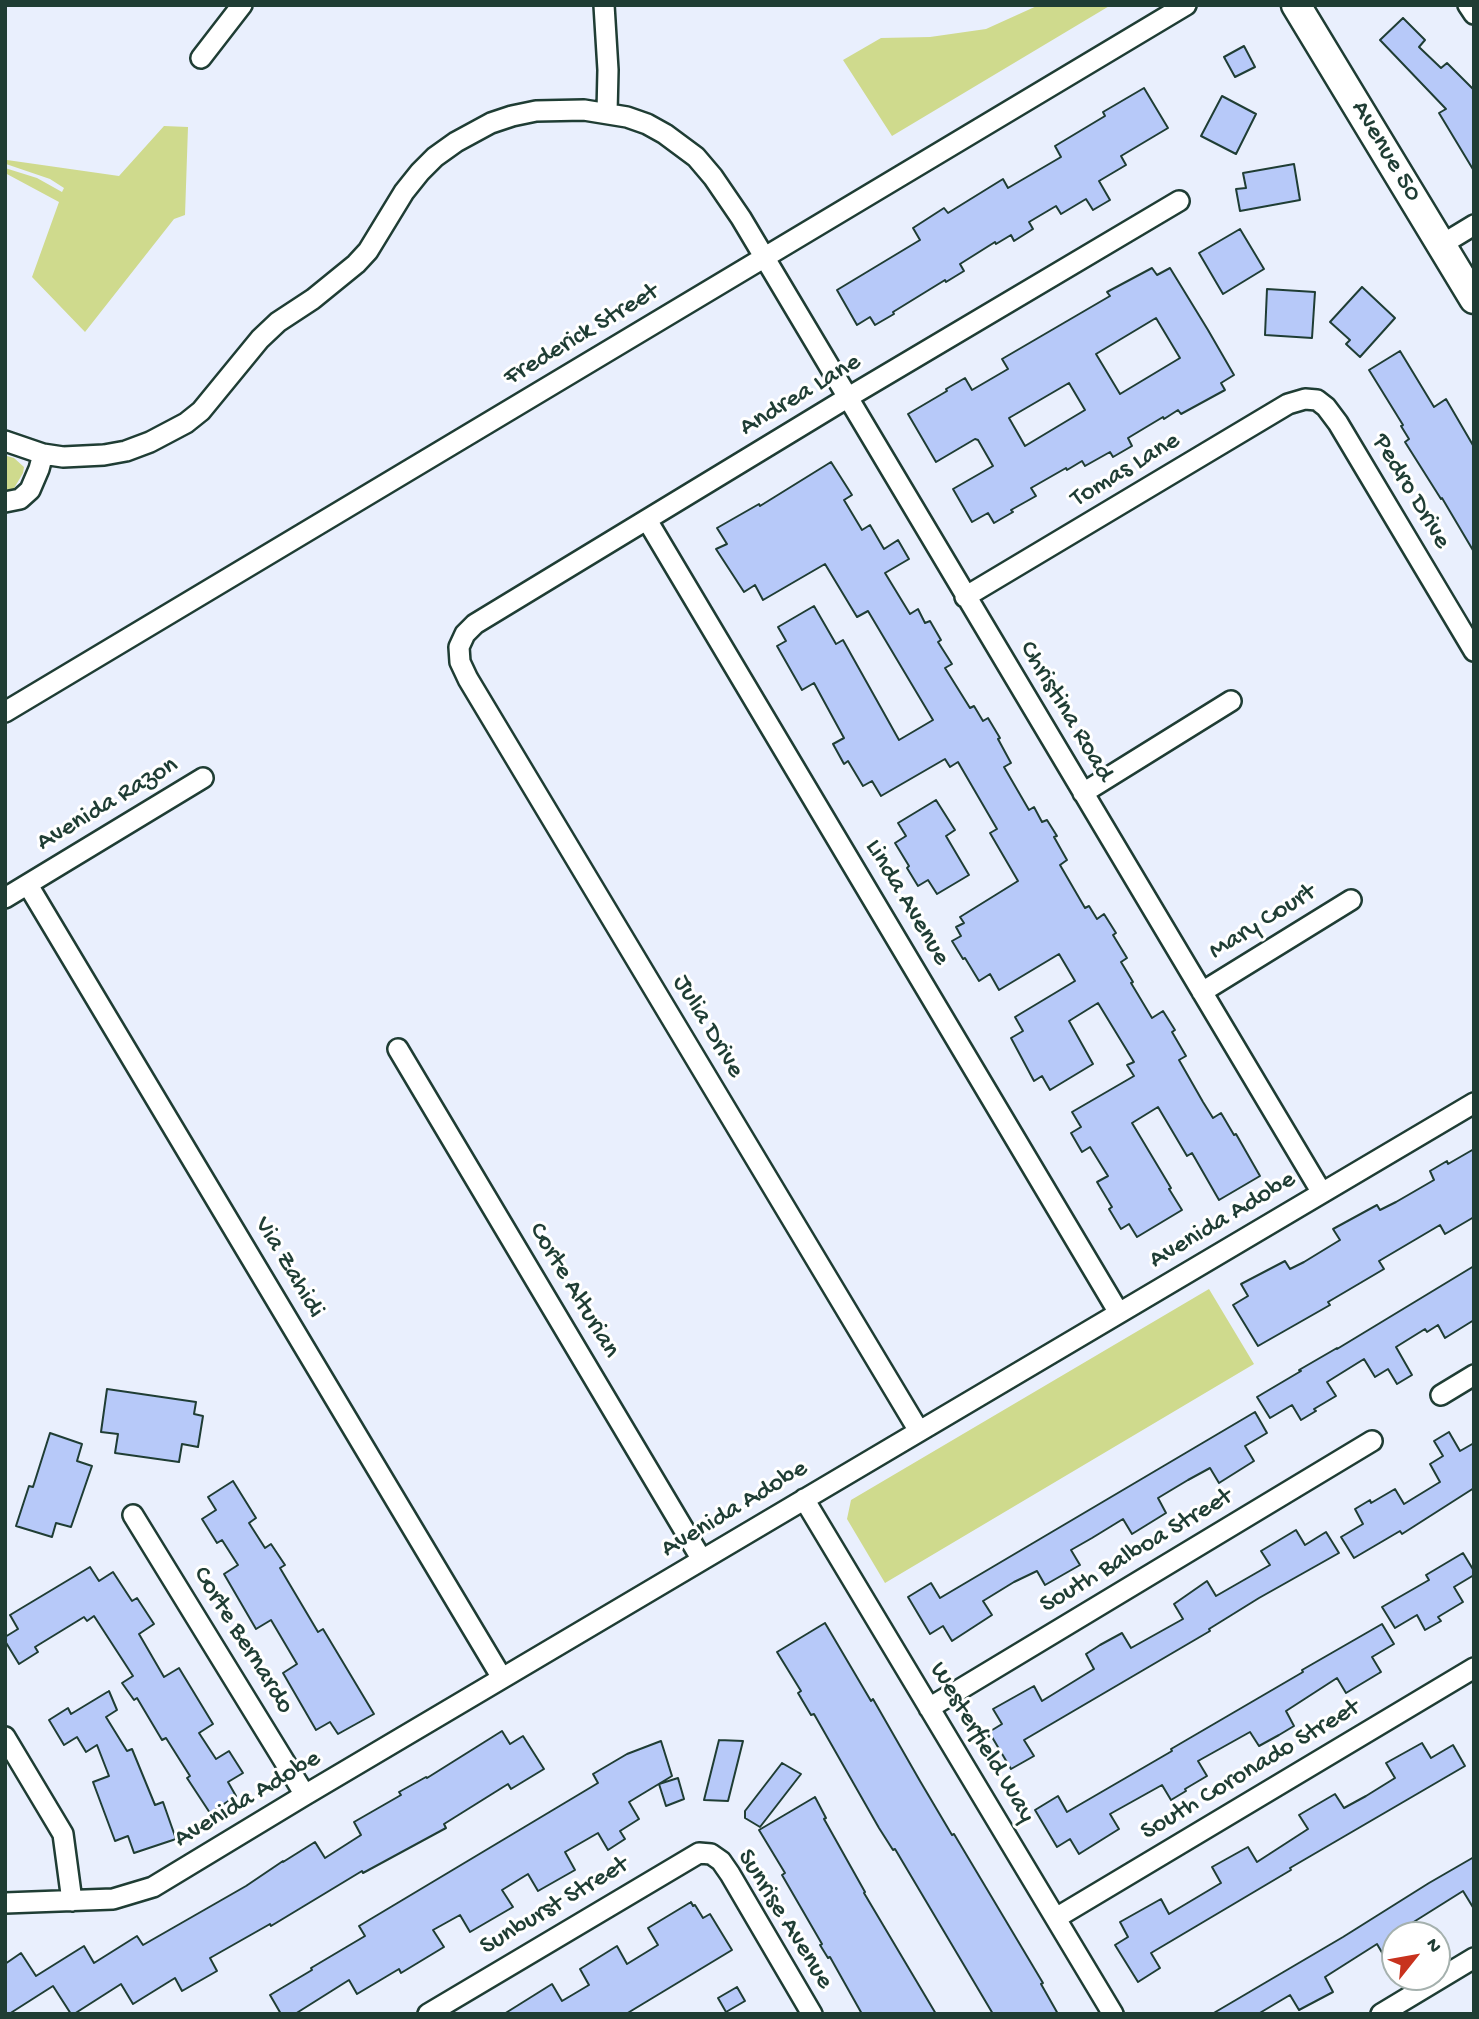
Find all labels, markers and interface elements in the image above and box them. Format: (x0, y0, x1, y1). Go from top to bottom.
street label: Avenue 50 (1343, 96, 1427, 208)
street label: Frederick Street (499, 277, 665, 395)
street label: Andrea Lane (735, 348, 867, 444)
street label: Tomas Lane (1066, 426, 1186, 516)
street label: Pedro Drive (1364, 429, 1456, 555)
street label: Christina Road (1011, 636, 1119, 788)
street label: Avenida Razon (32, 751, 184, 859)
street label: Linda Avenue (856, 834, 956, 972)
street label: Mary Court (1204, 878, 1322, 968)
street label: Julia Drive (664, 970, 750, 1084)
street label: Avenida Adobe (1144, 1165, 1302, 1277)
street label: Via Zahidi (246, 1212, 330, 1324)
street label: Corte Alturian (520, 1218, 626, 1364)
street label: Avenida Adobe (656, 1454, 814, 1566)
street label: South Balboa Street (1035, 1482, 1239, 1622)
street label: Corte Bernardo (184, 1562, 300, 1720)
street label: Westerfield Way (921, 1657, 1041, 1829)
street label: South Coronado Street (1136, 1693, 1366, 1849)
street label: Avenida Adobe (169, 1744, 327, 1856)
street label: Sunrise Avenue (729, 1844, 839, 1996)
street label: Sunburst Street (475, 1851, 635, 1963)
north arrow (1381, 1921, 1451, 1991)
text: N (1420, 1935, 1446, 1957)

